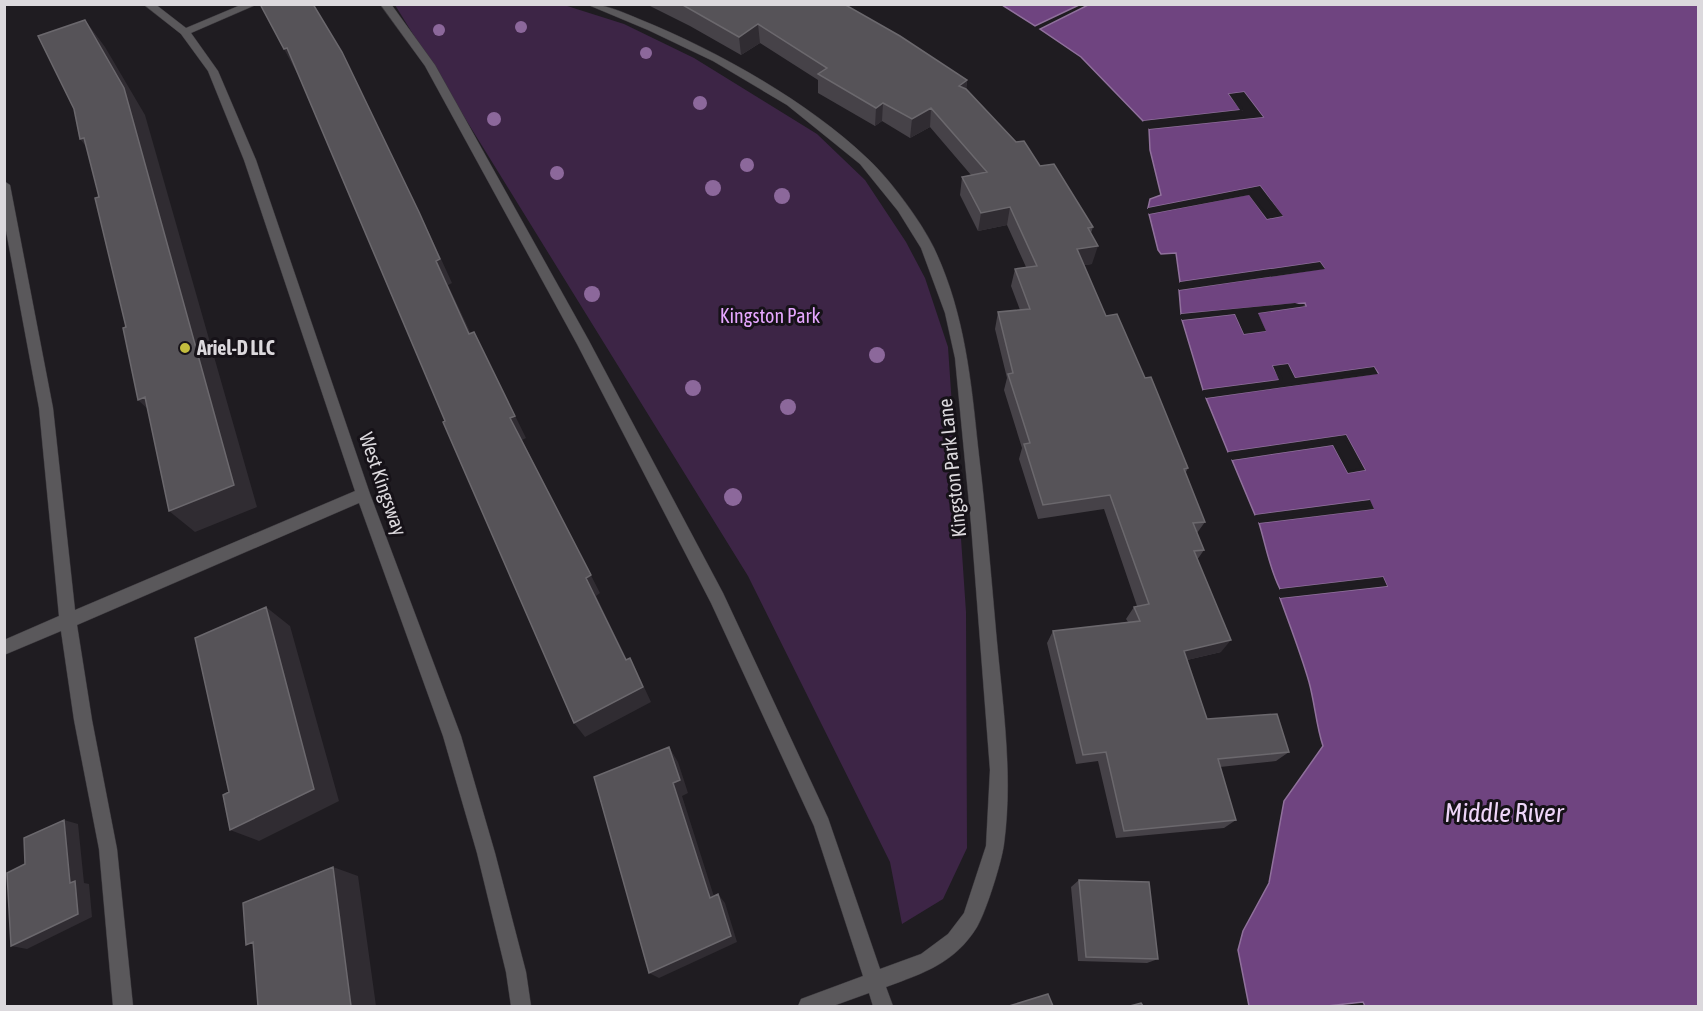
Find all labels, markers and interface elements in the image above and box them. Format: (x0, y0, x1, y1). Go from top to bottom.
park label: Kingston Park (720, 304, 820, 327)
place label: Ariel-D LLC (196, 336, 275, 359)
marker: Ariel-D LLC (178, 341, 192, 355)
street label: Kingston Park Lane (933, 398, 970, 538)
street label: West Kingsway (355, 429, 412, 538)
water label: Middle River (1445, 798, 1565, 828)

